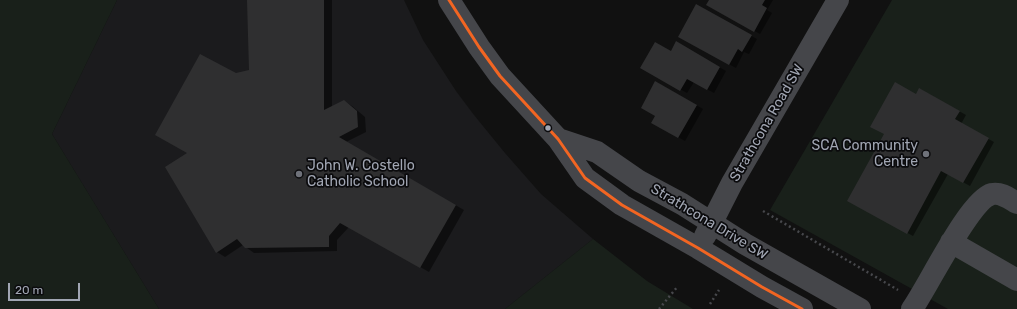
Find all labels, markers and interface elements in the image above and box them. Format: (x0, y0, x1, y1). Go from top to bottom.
street label: Strathcona Road SW (727, 61, 807, 185)
unlabelled marker (543, 123, 553, 133)
place label: SCA Community Centre (812, 138, 918, 170)
marker: SCA Community Centre (921, 149, 931, 159)
place label: John W. Costello Catholic School (307, 158, 415, 190)
marker: John W. Costello Catholic School (294, 169, 304, 179)
street label: Strathcona Drive SW (648, 180, 770, 264)
scale bar (10, 275, 82, 301)
text: 20 m (15, 283, 43, 297)

